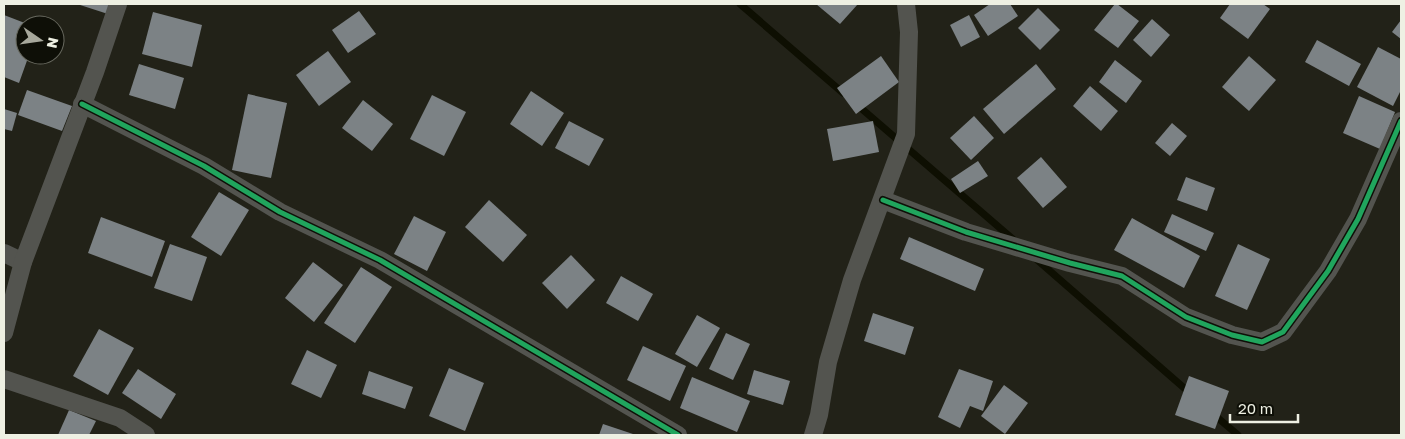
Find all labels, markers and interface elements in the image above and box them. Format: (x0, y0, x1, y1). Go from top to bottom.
north arrow (15, 15, 65, 65)
text: N (44, 36, 63, 50)
scale bar (1230, 392, 1298, 424)
text: 20 m (1238, 399, 1273, 417)

